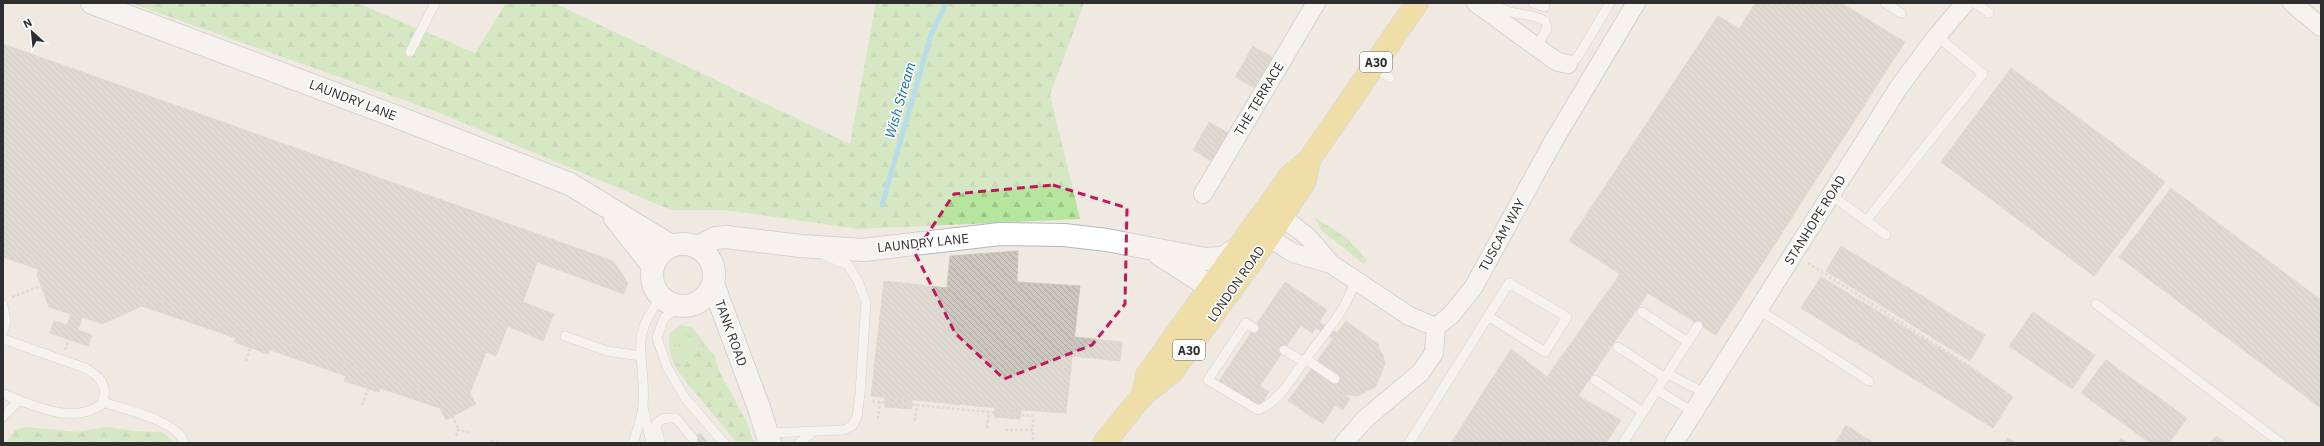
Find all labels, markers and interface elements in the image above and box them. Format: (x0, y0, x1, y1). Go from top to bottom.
north arrow (12, 12, 52, 52)
text: N (21, 15, 34, 31)
road number: A30 (1360, 52, 1392, 72)
street label: THE TERRACE (1230, 59, 1288, 139)
water label: Wish Stream (881, 60, 919, 140)
street label: LAUNDRY LANE (307, 76, 399, 124)
street label: STANHOPE ROAD (1781, 172, 1849, 268)
street label: TUSCAM WAY (1475, 195, 1529, 274)
street label: LAUNDRY LANE (876, 230, 970, 256)
street label: LONDON ROAD (1204, 243, 1268, 325)
street label: TANK ROAD (711, 297, 751, 369)
road number: A30 (1173, 340, 1205, 360)

